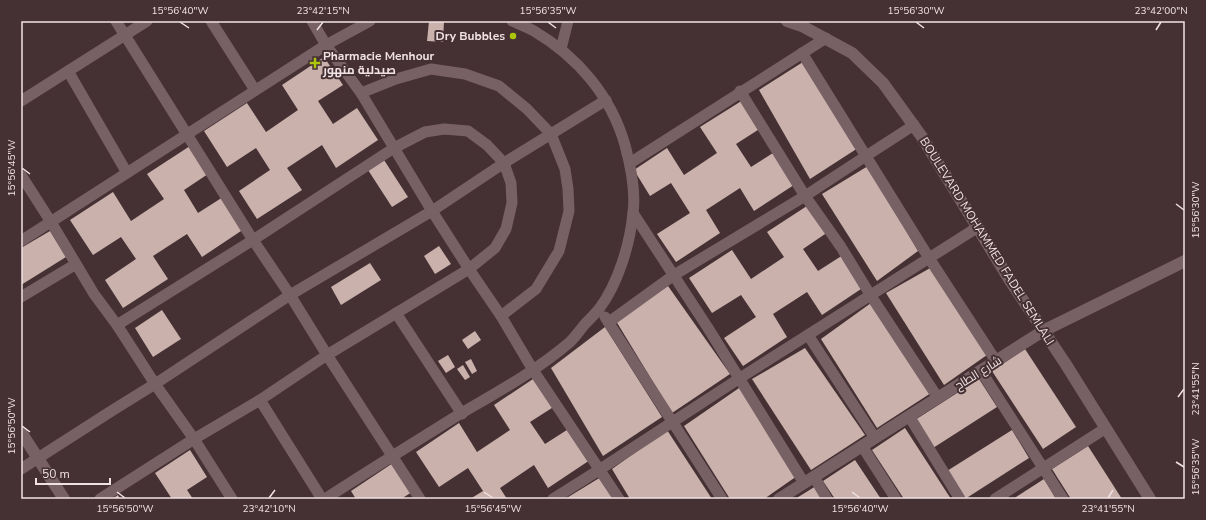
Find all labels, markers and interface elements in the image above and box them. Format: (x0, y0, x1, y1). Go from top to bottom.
text: 15°56'40"W (152, 4, 208, 18)
text: 23°42'15"N (296, 4, 350, 18)
text: 15°56'35"W (520, 4, 576, 18)
text: 15°56'30"W (888, 4, 944, 18)
text: 23°42'00"N (1134, 4, 1188, 18)
place label: Dry Bubbles (436, 28, 505, 44)
marker: Dry Bubbles (508, 31, 518, 41)
place label: Pharmacie Menhour صيدلية منهور (322, 48, 434, 78)
marker: Pharmacie Menhour صيدلية منهور (310, 58, 320, 68)
street label: BOULEVARD MOHAMMED FADEL SEMLALI (916, 134, 1058, 348)
text: 15°56'45"W (5, 140, 19, 196)
text: 15°56'30"W (1189, 182, 1203, 238)
street label: شارع الطاح (952, 352, 1004, 394)
text: 23°41'55"N (1189, 362, 1203, 416)
text: 15°56'50"W (5, 398, 19, 454)
text: 15°56'35"W (1189, 439, 1203, 495)
scale bar (36, 460, 110, 486)
text: 50 m (42, 466, 70, 482)
text: 15°56'50"W (97, 502, 153, 516)
text: 23°42'10"N (242, 502, 296, 516)
text: 15°56'45"W (465, 502, 521, 516)
text: 15°56'40"W (832, 502, 888, 516)
text: 23°41'55"N (1081, 502, 1135, 516)

